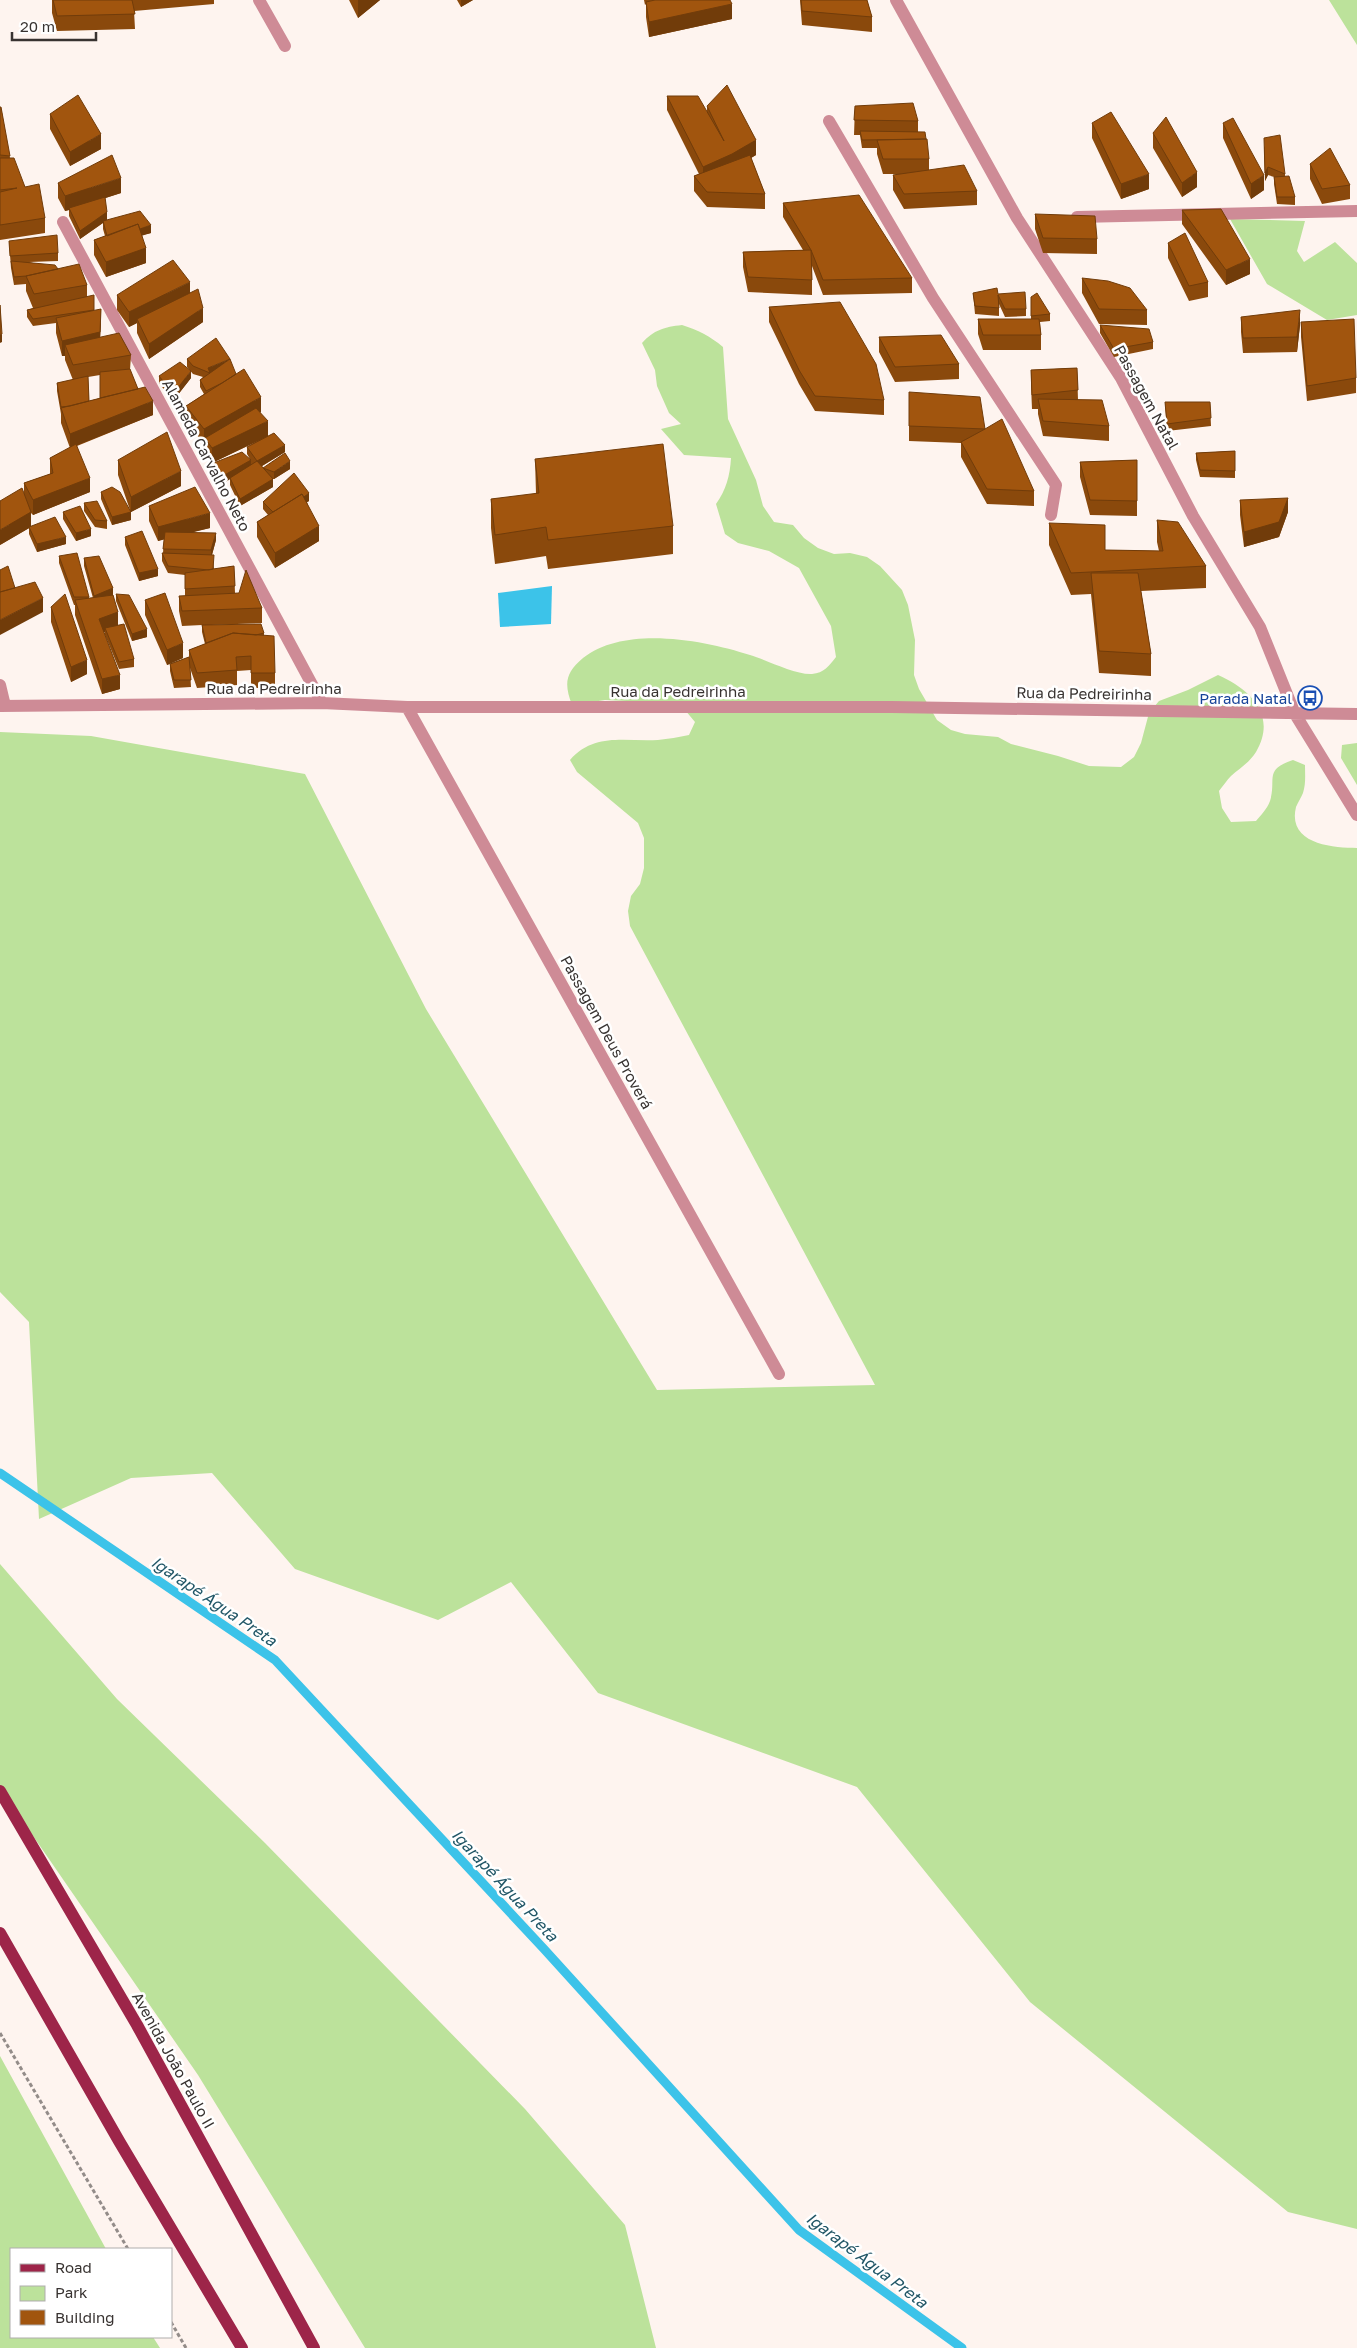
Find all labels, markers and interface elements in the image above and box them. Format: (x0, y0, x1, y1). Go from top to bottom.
scale bar (12, 10, 96, 42)
text: 20 m (20, 17, 55, 35)
street label: Passagem Natal (1111, 342, 1183, 452)
street label: Alameda Carvalho Neto (159, 376, 255, 534)
street label: Rua da Pedreirinha (206, 679, 342, 697)
street label: Rua da Pedreirinha (610, 682, 746, 700)
street label: Rua da Pedreirinha (1016, 683, 1152, 703)
bus stop icon: Parada Natal (1297, 685, 1323, 711)
place label: Parada Natal (1199, 689, 1292, 707)
street label: Passagem Deus Proverá (557, 952, 657, 1112)
water label: Igarapé Água Preta (148, 1552, 281, 1651)
water label: Igarapé Água Preta (448, 1825, 563, 1946)
street label: Avenida João Paulo II (129, 1989, 219, 2131)
water label: Igarapé Água Preta (802, 2208, 932, 2313)
legend (10, 2248, 172, 2338)
text: Road (55, 2258, 92, 2276)
text: Park (55, 2283, 88, 2301)
text: Building (55, 2308, 115, 2326)

